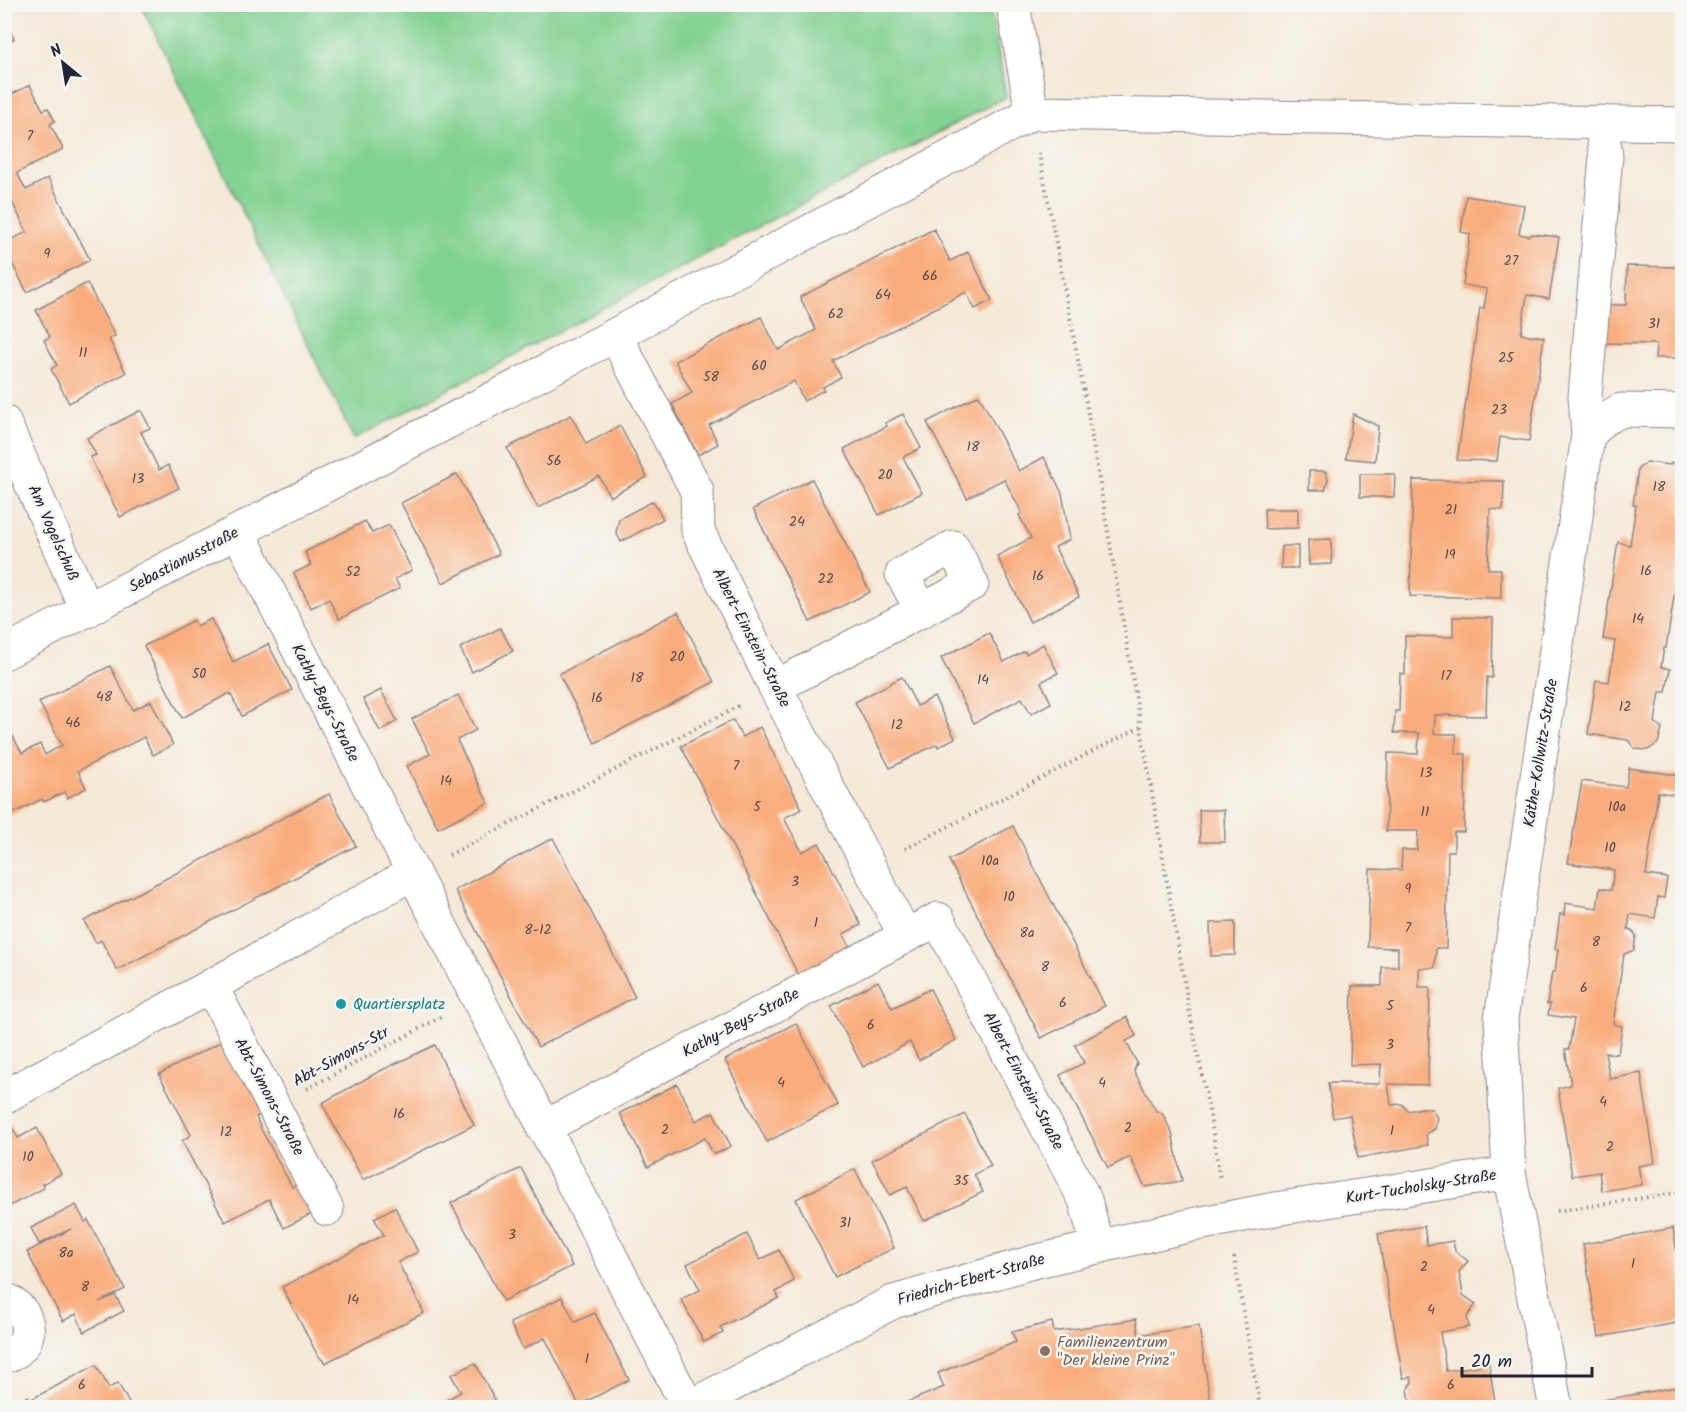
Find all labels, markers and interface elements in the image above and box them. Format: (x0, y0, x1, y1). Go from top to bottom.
north arrow (33, 33, 93, 93)
text: N (46, 38, 67, 65)
house number: 7 (27, 125, 34, 147)
house number: 9 (44, 243, 51, 265)
house number: 27 (1504, 250, 1519, 272)
house number: 66 (922, 265, 938, 287)
house number: 64 (875, 284, 891, 306)
house number: 62 (828, 303, 844, 325)
house number: 31 (1648, 313, 1660, 335)
house number: 11 (79, 342, 87, 364)
house number: 25 (1498, 347, 1515, 369)
house number: 60 (752, 355, 766, 377)
house number: 58 (703, 366, 720, 388)
house number: 23 (1491, 399, 1507, 421)
house number: 18 (967, 436, 980, 458)
house number: 56 (546, 450, 562, 472)
house number: 20 (877, 464, 893, 486)
house number: 13 (132, 468, 144, 490)
house number: 18 (1653, 476, 1666, 498)
street label: Am Vogelschuß (21, 481, 85, 585)
house number: 21 (1445, 499, 1457, 521)
house number: 24 (789, 511, 805, 533)
street label: Sebastianusstraße (125, 520, 243, 600)
house number: 19 (1444, 544, 1456, 566)
house number: 16 (1640, 560, 1652, 582)
house number: 52 (345, 561, 361, 583)
street label: Albert-Einstein-Straße (705, 564, 797, 712)
house number: 16 (1032, 565, 1044, 587)
house number: 22 (818, 568, 834, 590)
house number: 14 (1632, 608, 1644, 630)
street label: Kathy-Beys-Straße (284, 640, 366, 766)
house number: 20 (669, 646, 685, 668)
house number: 50 (192, 663, 206, 685)
house number: 17 (1441, 665, 1452, 687)
house number: 18 (631, 667, 644, 689)
house number: 14 (977, 669, 989, 691)
street label: Käthe-Kollwitz-Straße (1517, 677, 1565, 829)
house number: 48 (96, 686, 113, 708)
house number: 16 (591, 687, 603, 709)
house number: 12 (1619, 696, 1631, 718)
house number: 46 (65, 712, 81, 734)
house number: 12 (891, 714, 903, 736)
house number: 7 (733, 755, 740, 777)
house number: 13 (1420, 762, 1432, 784)
house number: 14 (440, 770, 452, 792)
house number: 5 (753, 796, 762, 818)
house number: 10a (1608, 796, 1626, 818)
house number: 11 (1421, 801, 1429, 823)
house number: 10 (1604, 837, 1616, 859)
house number: 10a (981, 850, 999, 872)
house number: 3 (791, 871, 799, 893)
house number: 9 (1405, 878, 1412, 900)
house number: 10 (1003, 886, 1015, 908)
house number: 1 (814, 912, 818, 934)
house number: 7 (1405, 917, 1412, 939)
house number: 8-12 (524, 919, 552, 941)
house number: 8a (1020, 922, 1035, 944)
house number: 8 (1592, 931, 1601, 953)
house number: 8 (1041, 956, 1050, 978)
house number: 6 (1580, 977, 1588, 999)
street label: Kathy-Beys-Straße (678, 982, 804, 1064)
place label: Quartiersplatz (353, 992, 445, 1017)
house number: 6 (1059, 992, 1067, 1014)
house number: 5 (1386, 995, 1395, 1017)
marker: Quartiersplatz (334, 997, 348, 1011)
street label: Albert-Einstein-Straße (976, 1007, 1070, 1155)
house number: 6 (867, 1014, 875, 1036)
street label: Abt-Simons-Str (288, 1019, 395, 1094)
street label: Abt-Simons-Straße (227, 1033, 311, 1161)
house number: 3 (1386, 1034, 1394, 1056)
house number: 4 (777, 1072, 785, 1094)
house number: 4 (1098, 1072, 1106, 1094)
house number: 4 (1599, 1091, 1607, 1113)
house number: 16 (393, 1103, 405, 1125)
house number: 2 (1124, 1117, 1132, 1139)
house number: 2 (661, 1119, 669, 1141)
house number: 1 (1390, 1120, 1394, 1142)
house number: 12 (220, 1121, 232, 1143)
house number: 2 (1606, 1136, 1614, 1158)
house number: 10 (22, 1146, 34, 1168)
street label: Kurt-Tucholsky-Straße (1344, 1163, 1498, 1211)
house number: 35 (953, 1170, 970, 1192)
house number: 31 (839, 1212, 851, 1234)
house number: 3 (508, 1224, 516, 1246)
house number: 8a (59, 1242, 74, 1264)
street label: Friedrich-Ebert-Straße (894, 1247, 1048, 1313)
house number: 1 (1631, 1253, 1635, 1275)
house number: 2 (1420, 1256, 1428, 1278)
house number: 8 (81, 1276, 90, 1298)
house number: 14 (347, 1289, 359, 1311)
house number: 4 (1427, 1299, 1435, 1321)
place label: Familienzentrum "Der kleine Prinz" (1057, 1330, 1175, 1373)
scale bar (1462, 1340, 1592, 1378)
marker: Familienzentrum "Der kleine Prinz" (1038, 1344, 1052, 1358)
house number: 1 (585, 1348, 589, 1370)
text: 20 m (1471, 1348, 1512, 1377)
house number: 6 (78, 1374, 86, 1396)
house number: 6 (1447, 1374, 1455, 1396)

